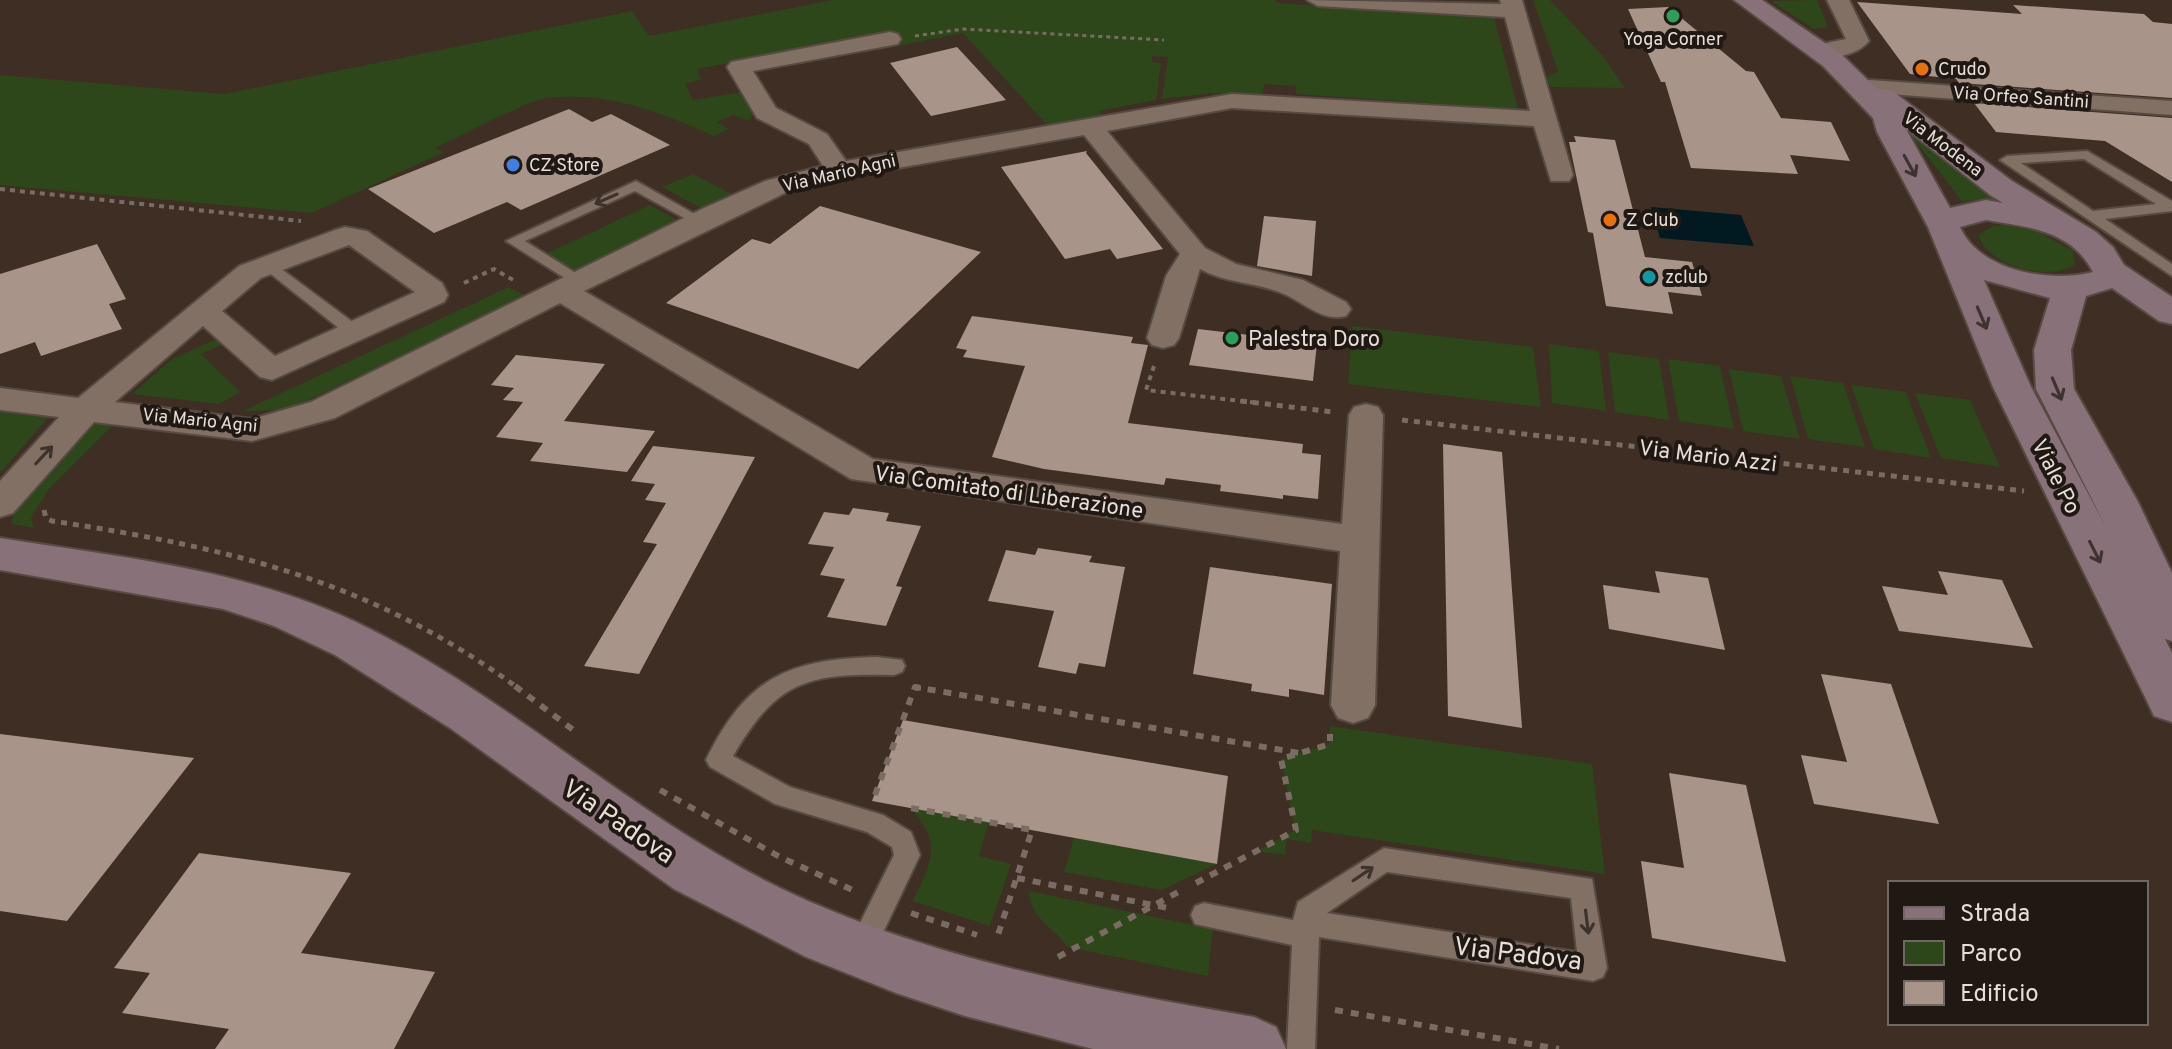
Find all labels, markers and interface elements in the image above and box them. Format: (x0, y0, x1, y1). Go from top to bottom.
marker: Yoga Corner (1664, 7, 1682, 25)
place label: Yoga Corner (1623, 29, 1723, 52)
place label: Crudo (1938, 59, 1987, 82)
marker: Crudo (1913, 60, 1931, 78)
street label: Via Orfeo Santini (1952, 82, 2090, 115)
street label: Via Modena (1897, 108, 1987, 183)
street label: Via Mario Agni (780, 150, 898, 199)
one-way arrow (1903, 153, 1918, 177)
place label: CZ Store (529, 155, 600, 178)
marker: CZ Store (504, 156, 522, 174)
one-way arrow (595, 192, 619, 207)
place label: Z Club (1626, 210, 1679, 233)
marker: Z Club (1601, 211, 1619, 229)
place label: zclub (1665, 267, 1708, 290)
marker: zclub (1640, 268, 1658, 286)
one-way arrow (1975, 306, 1990, 330)
place label: Palestra Doro (1248, 327, 1380, 354)
marker: Palestra Doro (1223, 329, 1241, 347)
one-way arrow (2050, 376, 2065, 401)
street label: Via Mario Agni (141, 404, 259, 439)
street label: Viale Po (2024, 435, 2085, 519)
street label: Via Mario Azzi (1637, 436, 1778, 479)
one-way arrow (34, 445, 53, 465)
street label: Via Comitato di Liberazione (873, 461, 1145, 526)
one-way arrow (2088, 540, 2104, 564)
street label: Via Padova (555, 773, 680, 873)
one-way arrow (1351, 866, 1374, 882)
legend (1888, 881, 2148, 1025)
text: Strada (1960, 900, 2030, 930)
one-way arrow (1580, 909, 1595, 934)
street label: Via Padova (1452, 931, 1584, 980)
text: Parco (1960, 940, 2022, 970)
text: Edificio (1960, 980, 2039, 1010)

